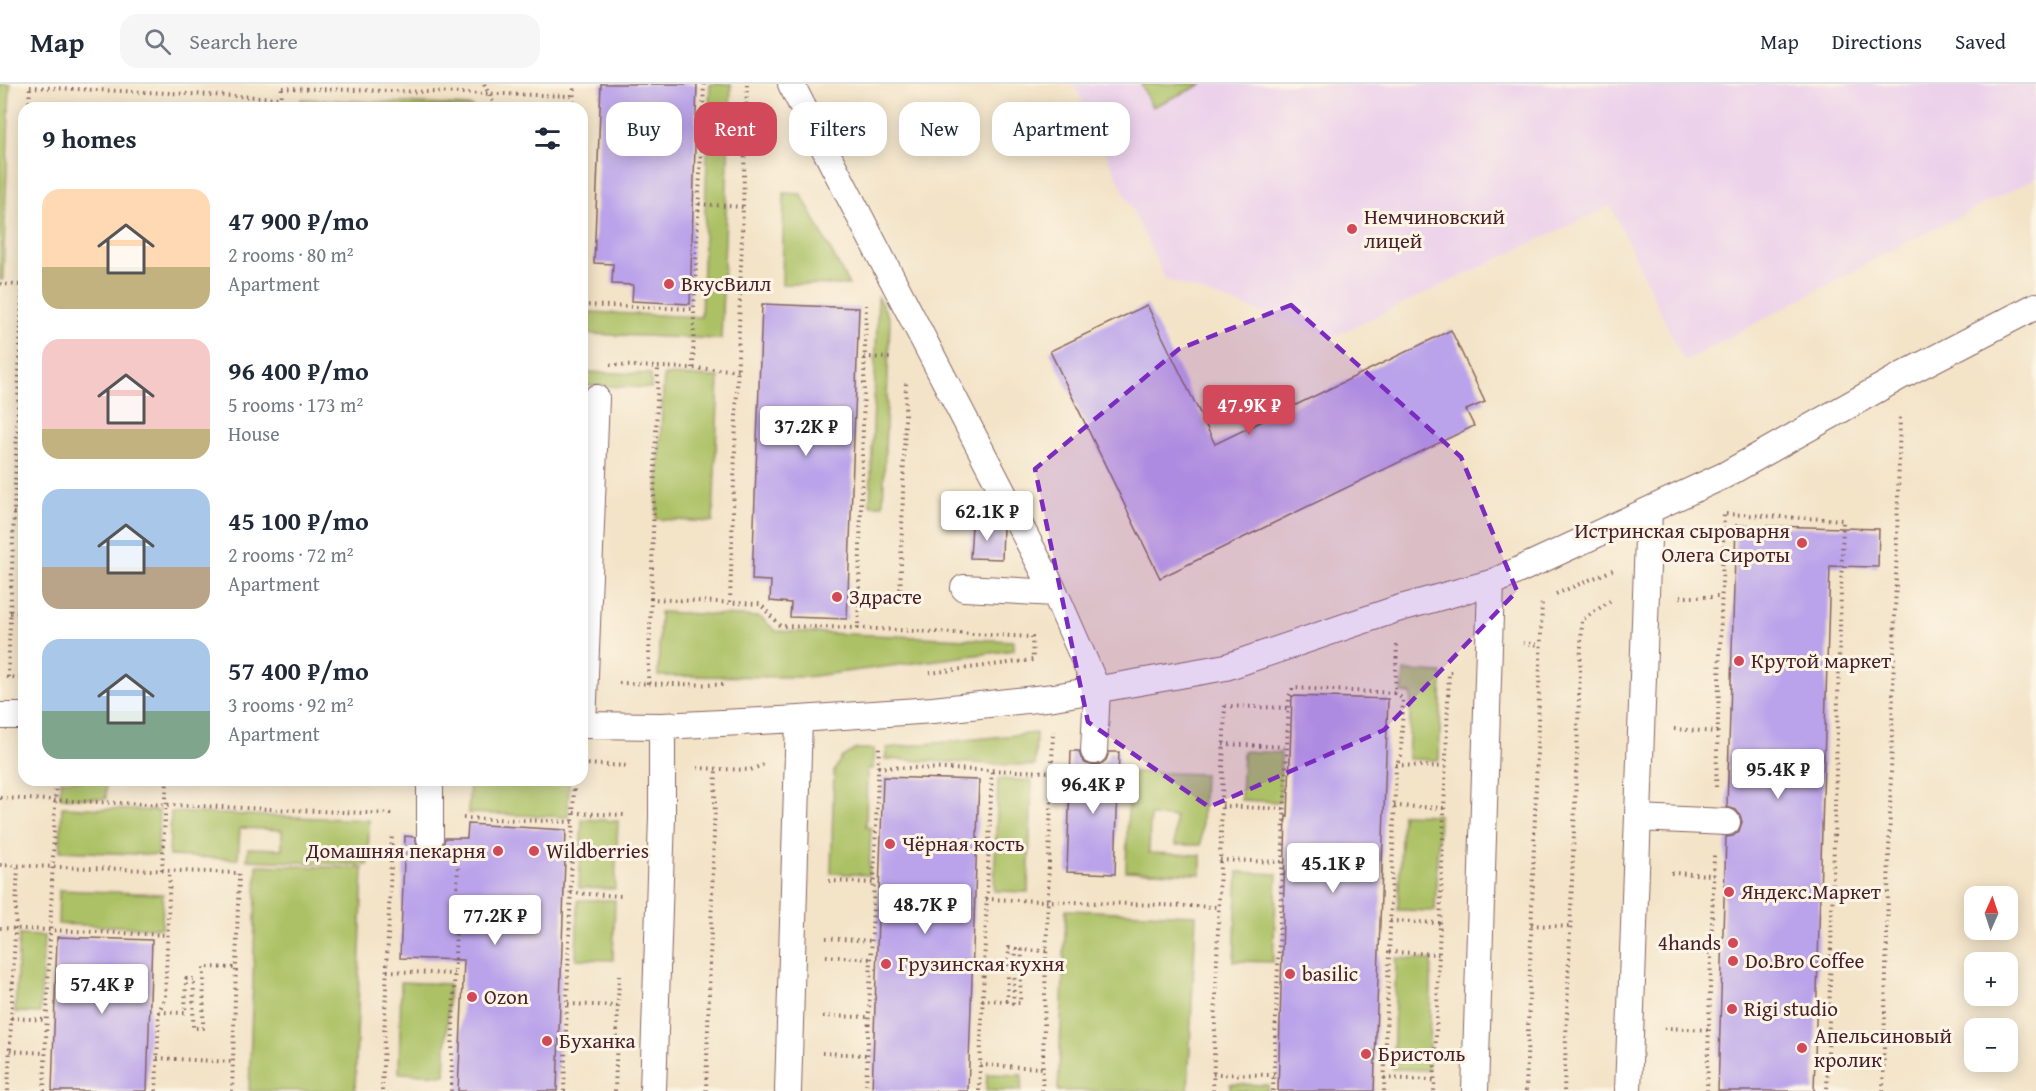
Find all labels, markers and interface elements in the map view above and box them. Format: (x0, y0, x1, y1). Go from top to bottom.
search box (120, 14, 540, 68)
text: Map (30, 21, 84, 62)
icon: search (141, 25, 174, 58)
text: Search here (189, 25, 298, 57)
text: Map (1760, 26, 1799, 57)
text: Directions (1832, 26, 1922, 57)
text: Saved (1955, 26, 2006, 57)
chip: Buy (606, 102, 682, 156)
chip: Rent (694, 102, 777, 156)
chip: Filters (789, 102, 887, 156)
chip: New (899, 102, 980, 156)
chip: Apartment (992, 102, 1130, 156)
text: 9 homes (42, 119, 137, 158)
icon: filters (531, 122, 564, 155)
text: 47 900 ₽/mo (228, 201, 369, 240)
place label: Немчиновский лицей (1364, 201, 1505, 256)
icon: home (90, 213, 162, 285)
marker: Немчиновский лицей (1345, 222, 1359, 236)
text: 2 rooms · 80 m² (228, 240, 354, 269)
place label: ВкусВилл (681, 268, 772, 299)
text: Apartment (228, 269, 320, 298)
marker: ВкусВилл (662, 277, 676, 291)
text: 96 400 ₽/mo (228, 351, 369, 390)
icon: home (90, 363, 162, 435)
pin: 47.9K ₽ (1194, 385, 1304, 436)
text: 5 rooms · 173 m² (228, 390, 363, 419)
text: 47.9K ₽ (1217, 390, 1281, 419)
pin: 37.2K ₽ (751, 406, 861, 457)
text: 37.2K ₽ (774, 411, 838, 440)
text: House (228, 419, 280, 448)
pin: 62.1K ₽ (932, 491, 1042, 542)
text: 62.1K ₽ (955, 496, 1019, 525)
text: 45 100 ₽/mo (228, 501, 369, 540)
icon: home (90, 513, 162, 585)
place label: Истринская сыроварня Олега Сироты (1574, 515, 1790, 570)
marker: Истринская сыроварня Олега Сироты (1795, 536, 1809, 550)
text: 2 rooms · 72 m² (228, 540, 354, 569)
text: Apartment (228, 569, 320, 598)
place label: Здрасте (849, 581, 922, 612)
marker: Здрасте (830, 590, 844, 604)
place label: Крутой маркет (1751, 645, 1891, 676)
text: 57 400 ₽/mo (228, 651, 369, 690)
marker: Крутой маркет (1732, 654, 1746, 668)
icon: home (90, 663, 162, 735)
text: 3 rooms · 92 m² (228, 690, 354, 719)
text: Apartment (228, 719, 320, 748)
pin: 95.4K ₽ (1723, 749, 1833, 800)
text: 95.4K ₽ (1746, 754, 1810, 783)
pin: 96.4K ₽ (1038, 764, 1148, 815)
text: 96.4K ₽ (1061, 769, 1125, 798)
place label: Чёрная кость (902, 828, 1025, 859)
place label: Домашняя пекарня (305, 835, 486, 866)
place label: Wildberries (546, 835, 649, 866)
marker: Чёрная кость (883, 837, 897, 851)
pin: 45.1K ₽ (1278, 843, 1388, 894)
marker: Домашняя пекарня (491, 844, 505, 858)
marker: Wildberries (527, 844, 541, 858)
text: 45.1K ₽ (1301, 848, 1365, 877)
place label: Яндекс.Маркет (1740, 876, 1881, 907)
pin: 48.7K ₽ (870, 884, 980, 935)
marker: Яндекс.Маркет (1722, 885, 1736, 899)
north arrow (1964, 886, 2018, 940)
map controls (1964, 886, 2018, 1072)
text: 48.7K ₽ (893, 889, 957, 918)
pin: 77.2K ₽ (440, 895, 550, 946)
text: 77.2K ₽ (463, 900, 527, 929)
place label: 4hands (1658, 927, 1721, 958)
marker: 4hands (1726, 936, 1740, 950)
place label: Do.Bro Coffee (1745, 945, 1865, 976)
place label: Грузинская кухня (898, 948, 1065, 979)
button: + (1964, 952, 2018, 1006)
marker: Do.Bro Coffee (1726, 954, 1740, 968)
marker: Грузинская кухня (879, 957, 893, 971)
place label: basilic (1302, 958, 1358, 989)
pin: 57.4K ₽ (47, 964, 157, 1015)
marker: basilic (1283, 967, 1297, 981)
text: 57.4K ₽ (70, 969, 134, 998)
place label: Ozon (484, 981, 529, 1012)
marker: Ozon (465, 990, 479, 1004)
place label: Rigi studio (1744, 993, 1838, 1024)
marker: Rigi studio (1725, 1002, 1739, 1016)
button: − (1964, 1018, 2018, 1072)
place label: Апельсиновый кролик (1814, 1020, 1952, 1075)
place label: Буханка (559, 1025, 635, 1056)
marker: Буханка (540, 1034, 554, 1048)
place label: Бристоль (1378, 1038, 1465, 1069)
marker: Апельсиновый кролик (1795, 1041, 1809, 1055)
marker: Бристоль (1359, 1047, 1373, 1061)

